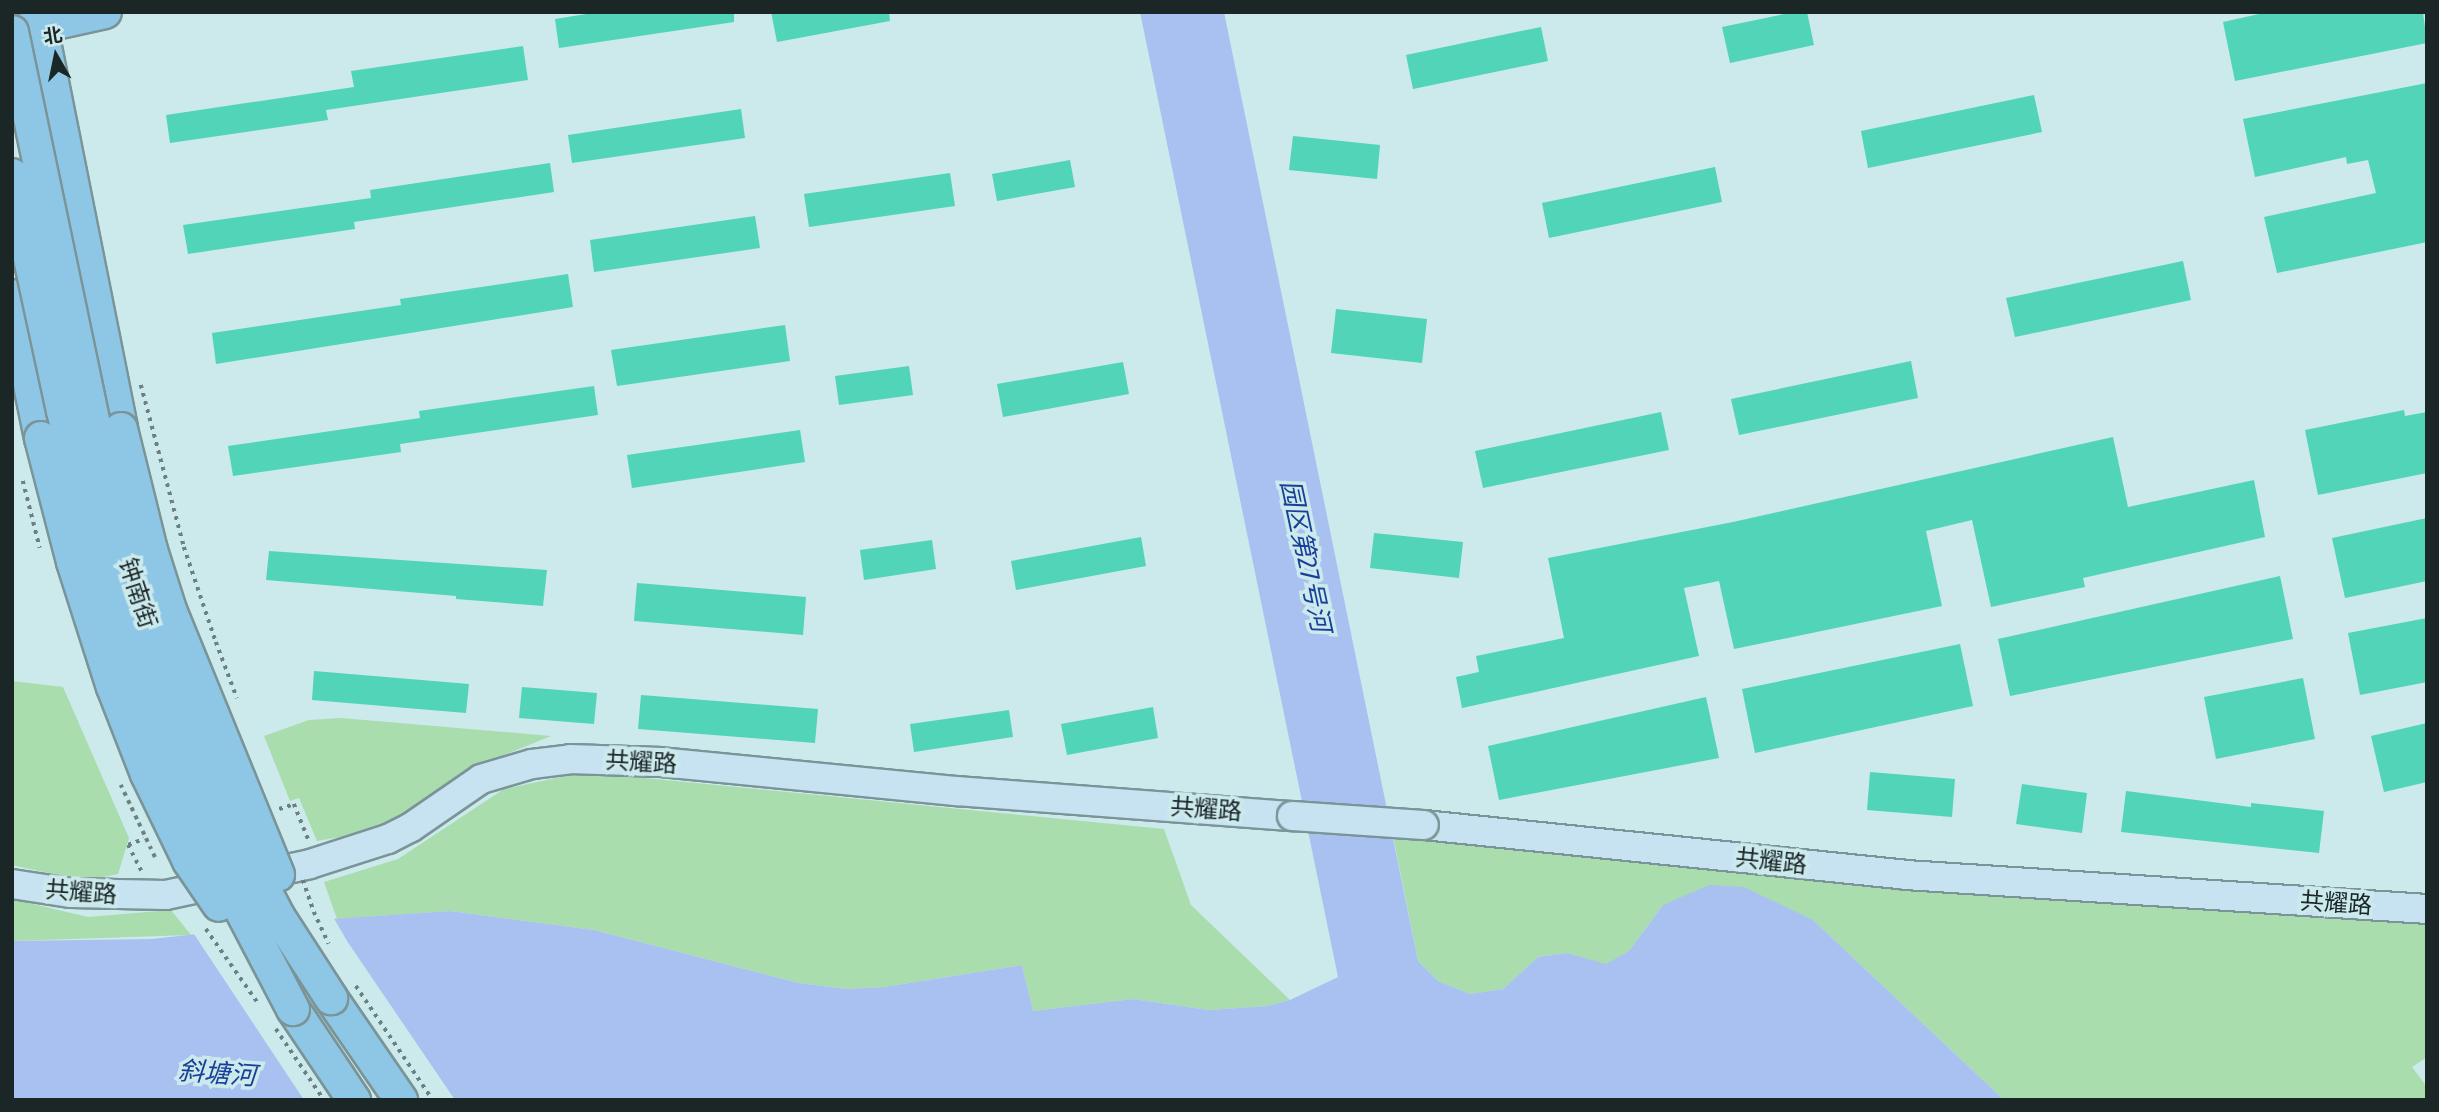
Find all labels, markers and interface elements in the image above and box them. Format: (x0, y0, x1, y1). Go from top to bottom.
north arrow (21, 21, 91, 91)
text: 北 (42, 23, 64, 48)
water label: 园区第27号河 (1274, 477, 1336, 635)
street label: 钟南街 (113, 554, 163, 632)
street label: 共耀路 (604, 746, 678, 778)
street label: 共耀路 (1169, 792, 1243, 826)
street label: 共耀路 (1734, 843, 1808, 879)
street label: 共耀路 (44, 875, 118, 909)
street label: 共耀路 (2299, 886, 2373, 920)
water label: 斜塘河 (177, 1056, 257, 1092)

